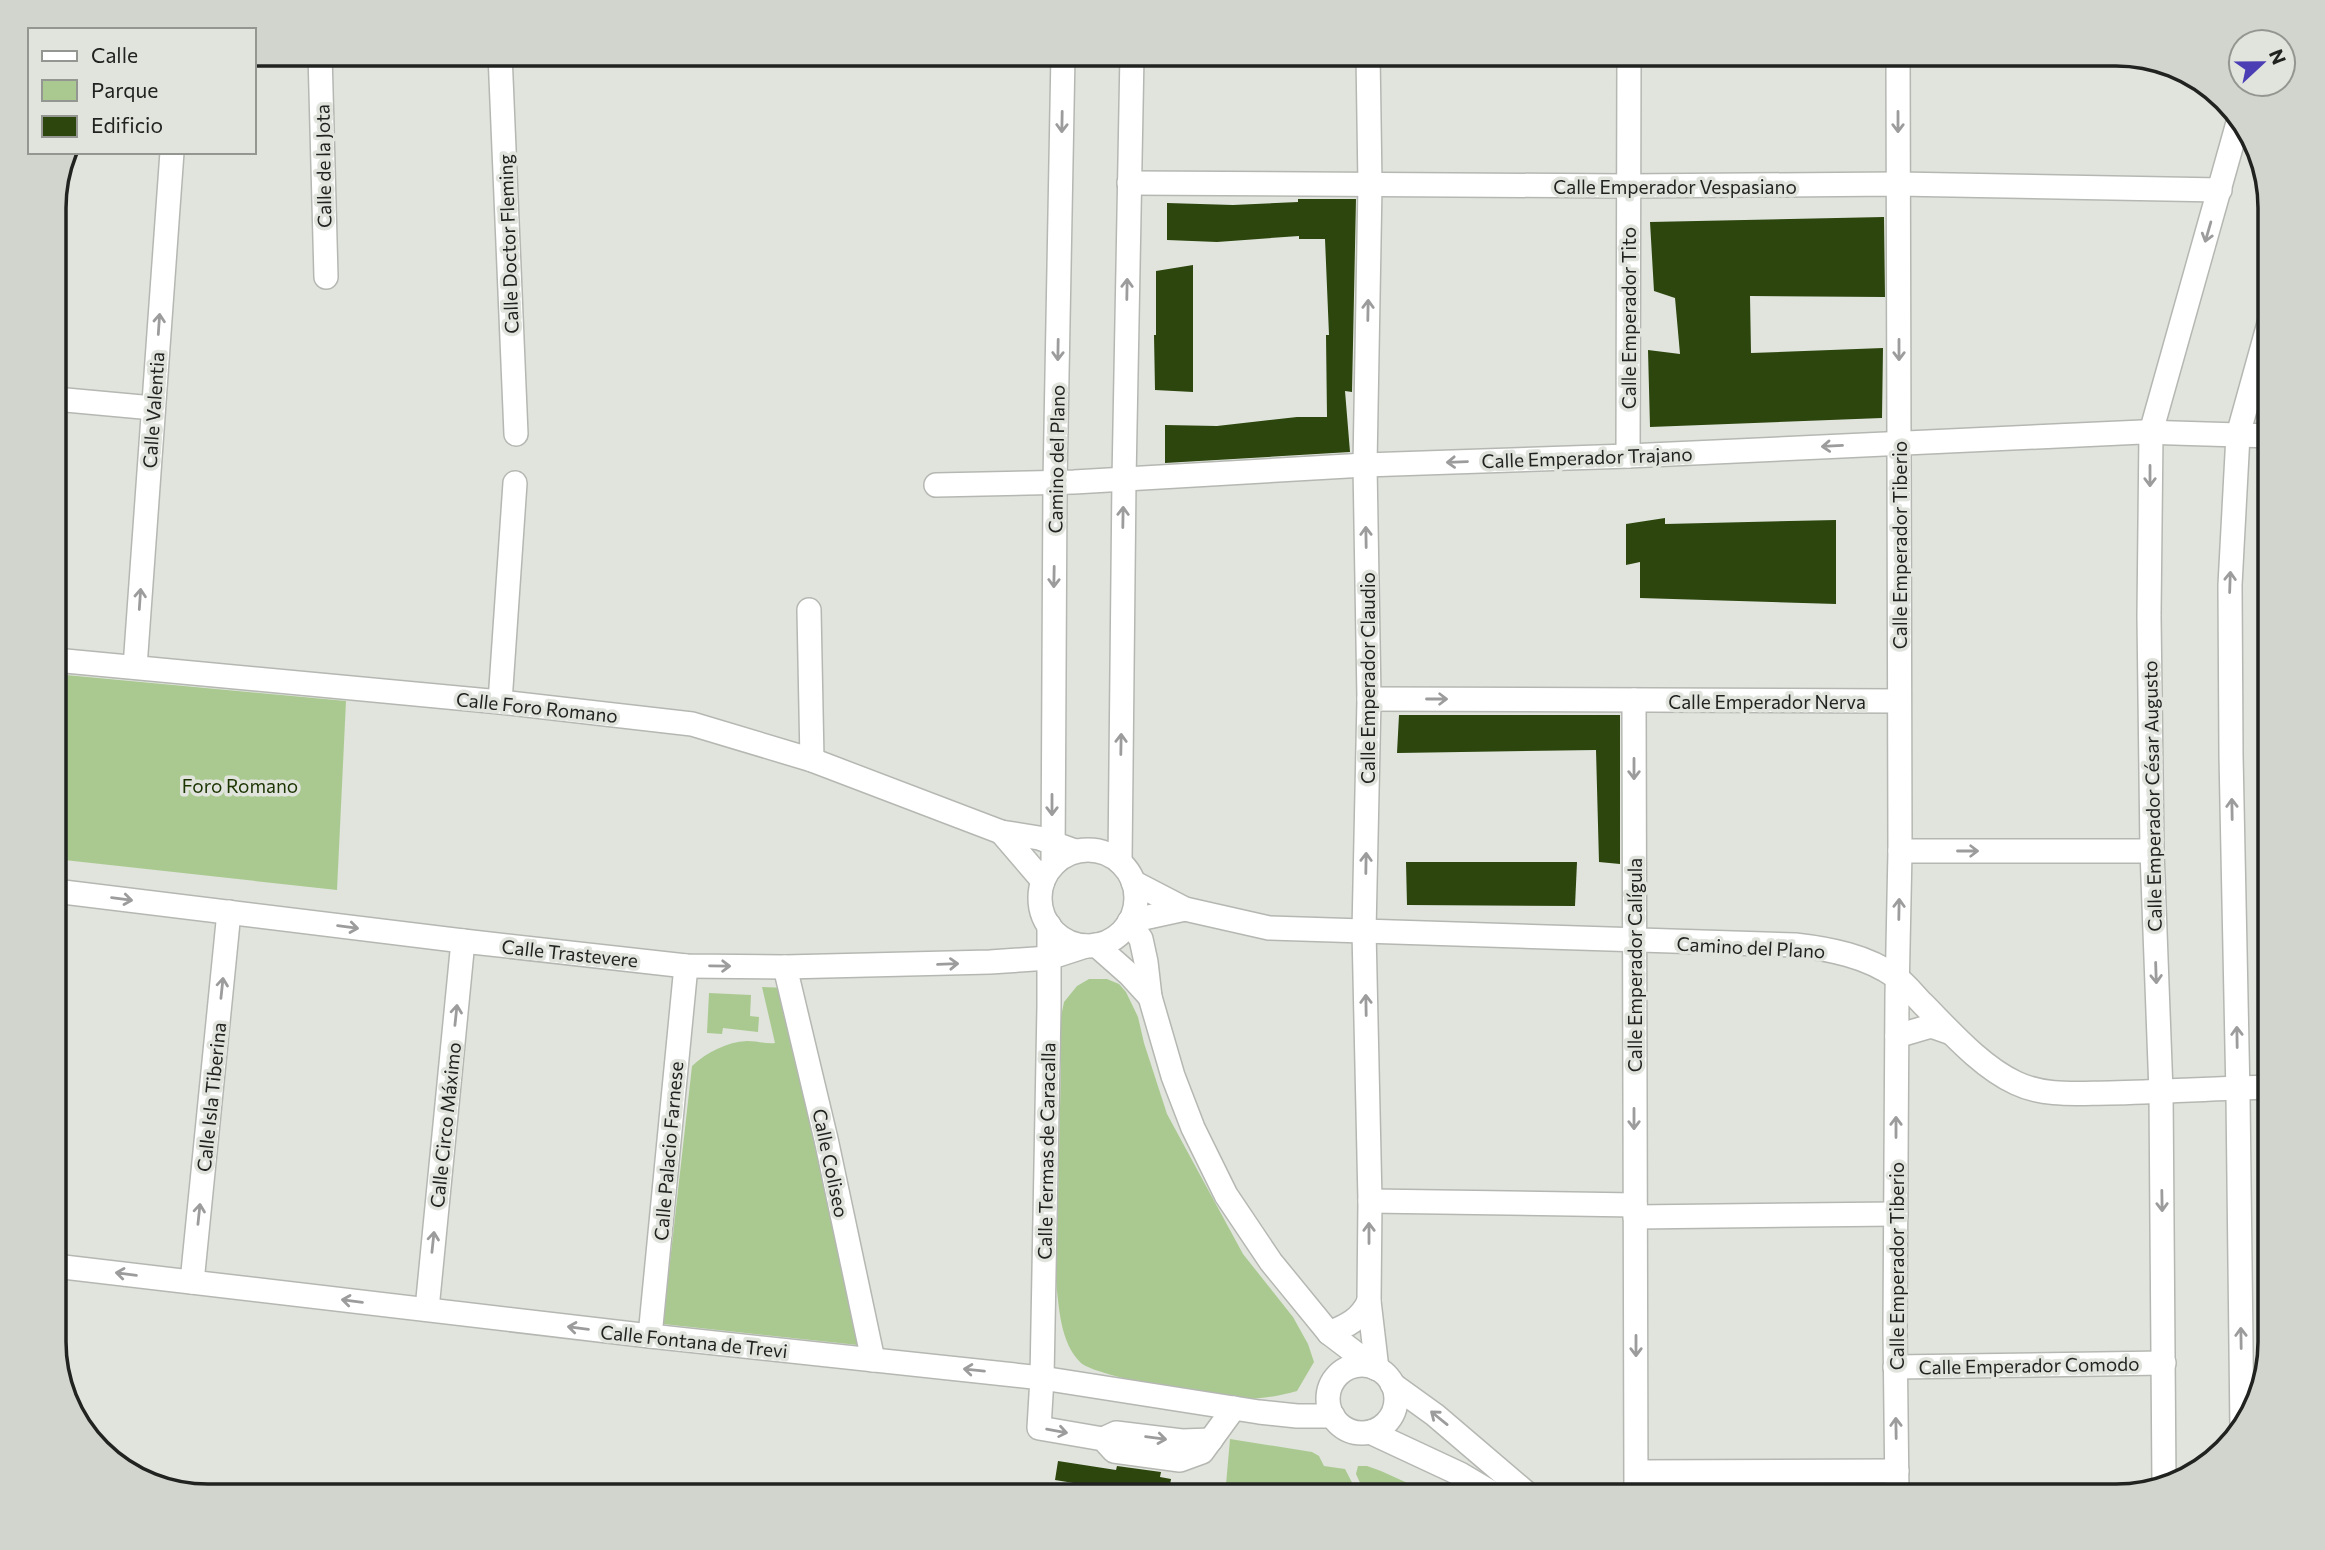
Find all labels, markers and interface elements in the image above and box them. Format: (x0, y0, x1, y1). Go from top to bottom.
legend (28, 28, 256, 154)
north arrow (2227, 28, 2297, 98)
text: Calle (91, 42, 138, 67)
text: N (2265, 46, 2292, 67)
text: Parque (91, 77, 158, 102)
street label: Calle de la Jota (310, 104, 336, 228)
one-way arrow (1055, 111, 1069, 134)
one-way arrow (1891, 111, 1905, 134)
text: Edificio (91, 112, 163, 137)
street label: Calle Doctor Fleming (493, 154, 523, 334)
street label: Calle Emperador Vespasiano (1553, 175, 1797, 198)
one-way arrow (2200, 221, 2213, 243)
street label: Calle Emperador Tito (1617, 227, 1640, 409)
one-way arrow (1120, 278, 1134, 301)
one-way arrow (1361, 299, 1375, 322)
one-way arrow (153, 312, 166, 335)
one-way arrow (1051, 338, 1064, 361)
one-way arrow (1892, 338, 1906, 361)
street label: Calle Valentia (137, 351, 169, 469)
street label: Camino del Plano (1043, 384, 1069, 534)
one-way arrow (1820, 440, 1843, 453)
street label: Calle Emperador Tiberio (1888, 441, 1911, 649)
street label: Calle Emperador Trajano (1481, 442, 1693, 472)
one-way arrow (1446, 455, 1469, 468)
one-way arrow (2143, 464, 2157, 487)
one-way arrow (1116, 506, 1130, 529)
one-way arrow (1359, 526, 1373, 549)
one-way arrow (1047, 566, 1061, 589)
one-way arrow (2224, 570, 2237, 593)
street label: Calle Emperador Claudio (1356, 572, 1379, 784)
one-way arrow (133, 588, 146, 611)
street label: Calle Emperador César Augusto (2138, 660, 2166, 932)
street label: Calle Foro Romano (455, 687, 619, 727)
street label: Calle Emperador Nerva (1668, 690, 1866, 713)
one-way arrow (1425, 692, 1448, 706)
one-way arrow (1114, 733, 1128, 756)
one-way arrow (1627, 757, 1641, 780)
park label: Foro Romano (182, 774, 298, 797)
one-way arrow (1045, 793, 1059, 816)
one-way arrow (2225, 798, 2238, 821)
one-way arrow (1956, 844, 1979, 858)
one-way arrow (1359, 852, 1372, 875)
street label: Calle Emperador Calígula (1623, 858, 1646, 1072)
one-way arrow (110, 893, 133, 906)
one-way arrow (1892, 898, 1905, 921)
one-way arrow (336, 921, 359, 934)
street label: Camino del Plano (1676, 932, 1826, 962)
street label: Calle Trastevere (501, 934, 639, 972)
one-way arrow (936, 957, 959, 970)
one-way arrow (709, 959, 732, 973)
one-way arrow (2150, 961, 2163, 984)
one-way arrow (215, 977, 228, 1000)
one-way arrow (1359, 994, 1372, 1017)
one-way arrow (450, 1004, 463, 1027)
street label: Calle Isla Tiberina (192, 1021, 230, 1173)
one-way arrow (2230, 1025, 2244, 1048)
street label: Calle Circo Máximo (425, 1041, 465, 1209)
street label: Calle Termas de Caracalla (1033, 1042, 1059, 1260)
street label: Calle Palacio Farnese (649, 1060, 687, 1242)
street label: Calle Coliseo (808, 1107, 854, 1219)
one-way arrow (1627, 1107, 1641, 1130)
one-way arrow (1889, 1115, 1903, 1138)
street label: Calle Emperador Tiberio (1885, 1162, 1908, 1370)
one-way arrow (2155, 1189, 2169, 1212)
one-way arrow (193, 1203, 206, 1226)
one-way arrow (1362, 1221, 1376, 1244)
one-way arrow (427, 1231, 440, 1253)
one-way arrow (115, 1268, 138, 1281)
one-way arrow (341, 1294, 364, 1307)
street label: Calle Fontana de Trevi (599, 1320, 789, 1362)
one-way arrow (567, 1321, 590, 1334)
one-way arrow (2234, 1326, 2248, 1349)
one-way arrow (1629, 1334, 1643, 1357)
street label: Calle Emperador Comodo (1918, 1352, 2140, 1378)
one-way arrow (964, 1364, 986, 1377)
one-way arrow (1431, 1411, 1449, 1426)
one-way arrow (1890, 1416, 1903, 1439)
one-way arrow (1045, 1425, 1068, 1438)
one-way arrow (1144, 1431, 1167, 1444)

